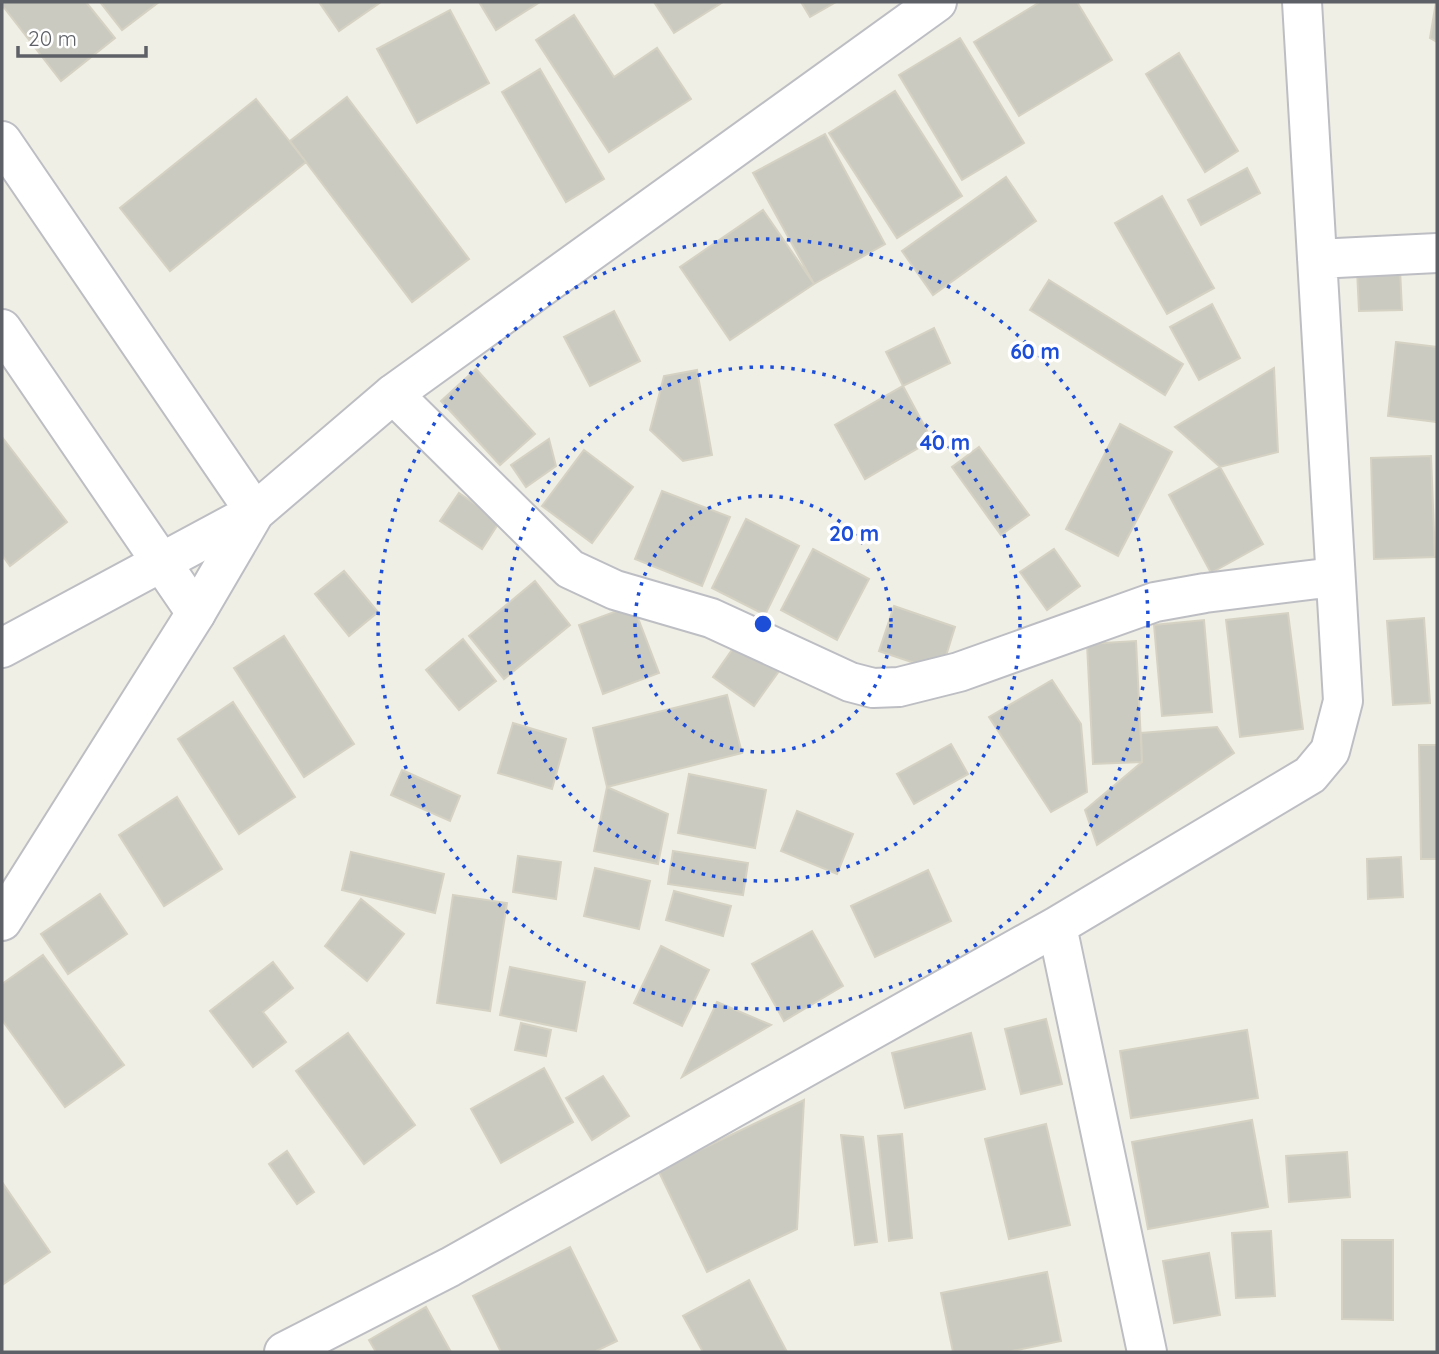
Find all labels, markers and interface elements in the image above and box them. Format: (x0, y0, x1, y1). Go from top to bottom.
scale bar (18, 14, 145, 58)
text: 20 m (28, 25, 77, 51)
text: 60 m (1010, 338, 1060, 364)
text: 40 m (920, 429, 970, 455)
text: 20 m (829, 520, 879, 546)
centre of rings (751, 612, 775, 636)

